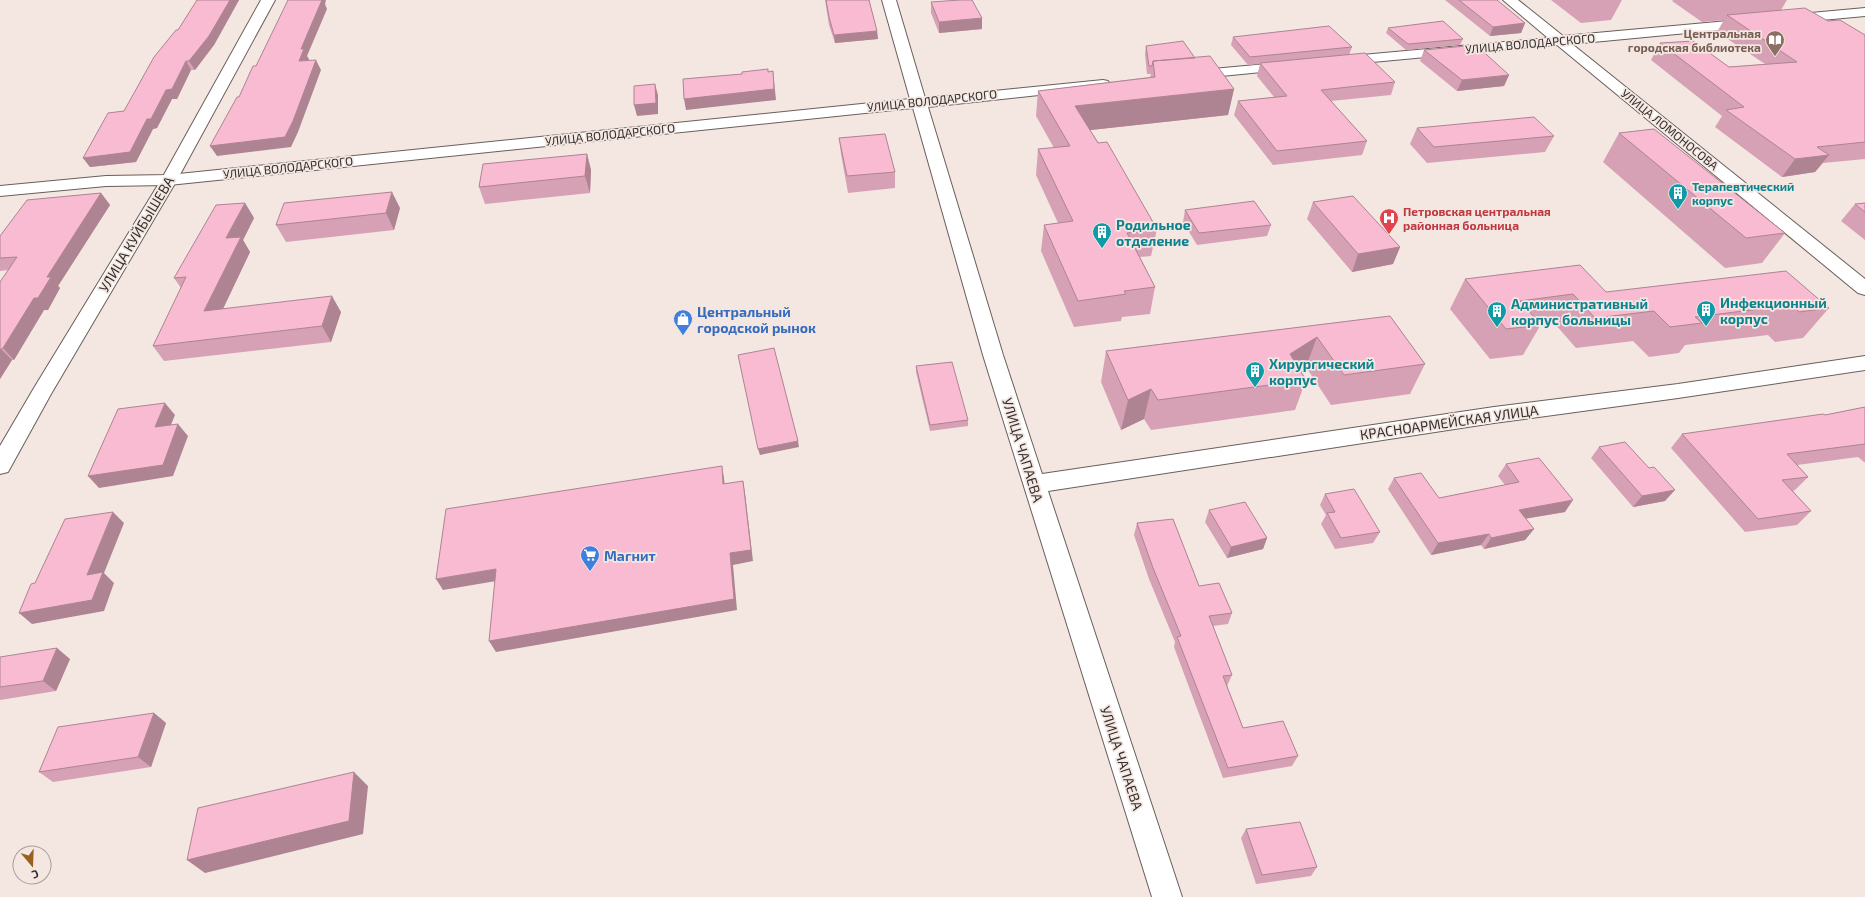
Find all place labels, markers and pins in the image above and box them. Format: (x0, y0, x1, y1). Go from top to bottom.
place label: Центральная городская библиотека (1628, 26, 1761, 54)
library icon: Центральная городская библиотека (1764, 29, 1786, 57)
place label: Терапевтический корпус (1692, 179, 1794, 207)
building icon: Терапевтический корпус (1667, 182, 1689, 210)
place label: Петровская центральная районная больница (1403, 204, 1551, 232)
hospital icon: Петровская центральная районная больница (1378, 207, 1400, 235)
place label: Родильное отделение (1116, 216, 1191, 249)
building icon: Родильное отделение (1091, 221, 1113, 249)
place label: Инфекционный корпус (1720, 294, 1827, 327)
place label: Административный корпус больницы (1511, 295, 1648, 328)
building icon: Инфекционный корпус (1695, 299, 1717, 327)
building icon: Административный корпус больницы (1486, 300, 1508, 328)
place label: Центральный городской рынок (697, 303, 816, 336)
shop icon: Центральный городской рынок (672, 308, 694, 336)
place label: Хирургический корпус (1269, 355, 1374, 388)
building icon: Хирургический корпус (1244, 360, 1266, 388)
supermarket icon: Магнит (579, 544, 601, 572)
place label: Магнит (604, 547, 656, 564)

